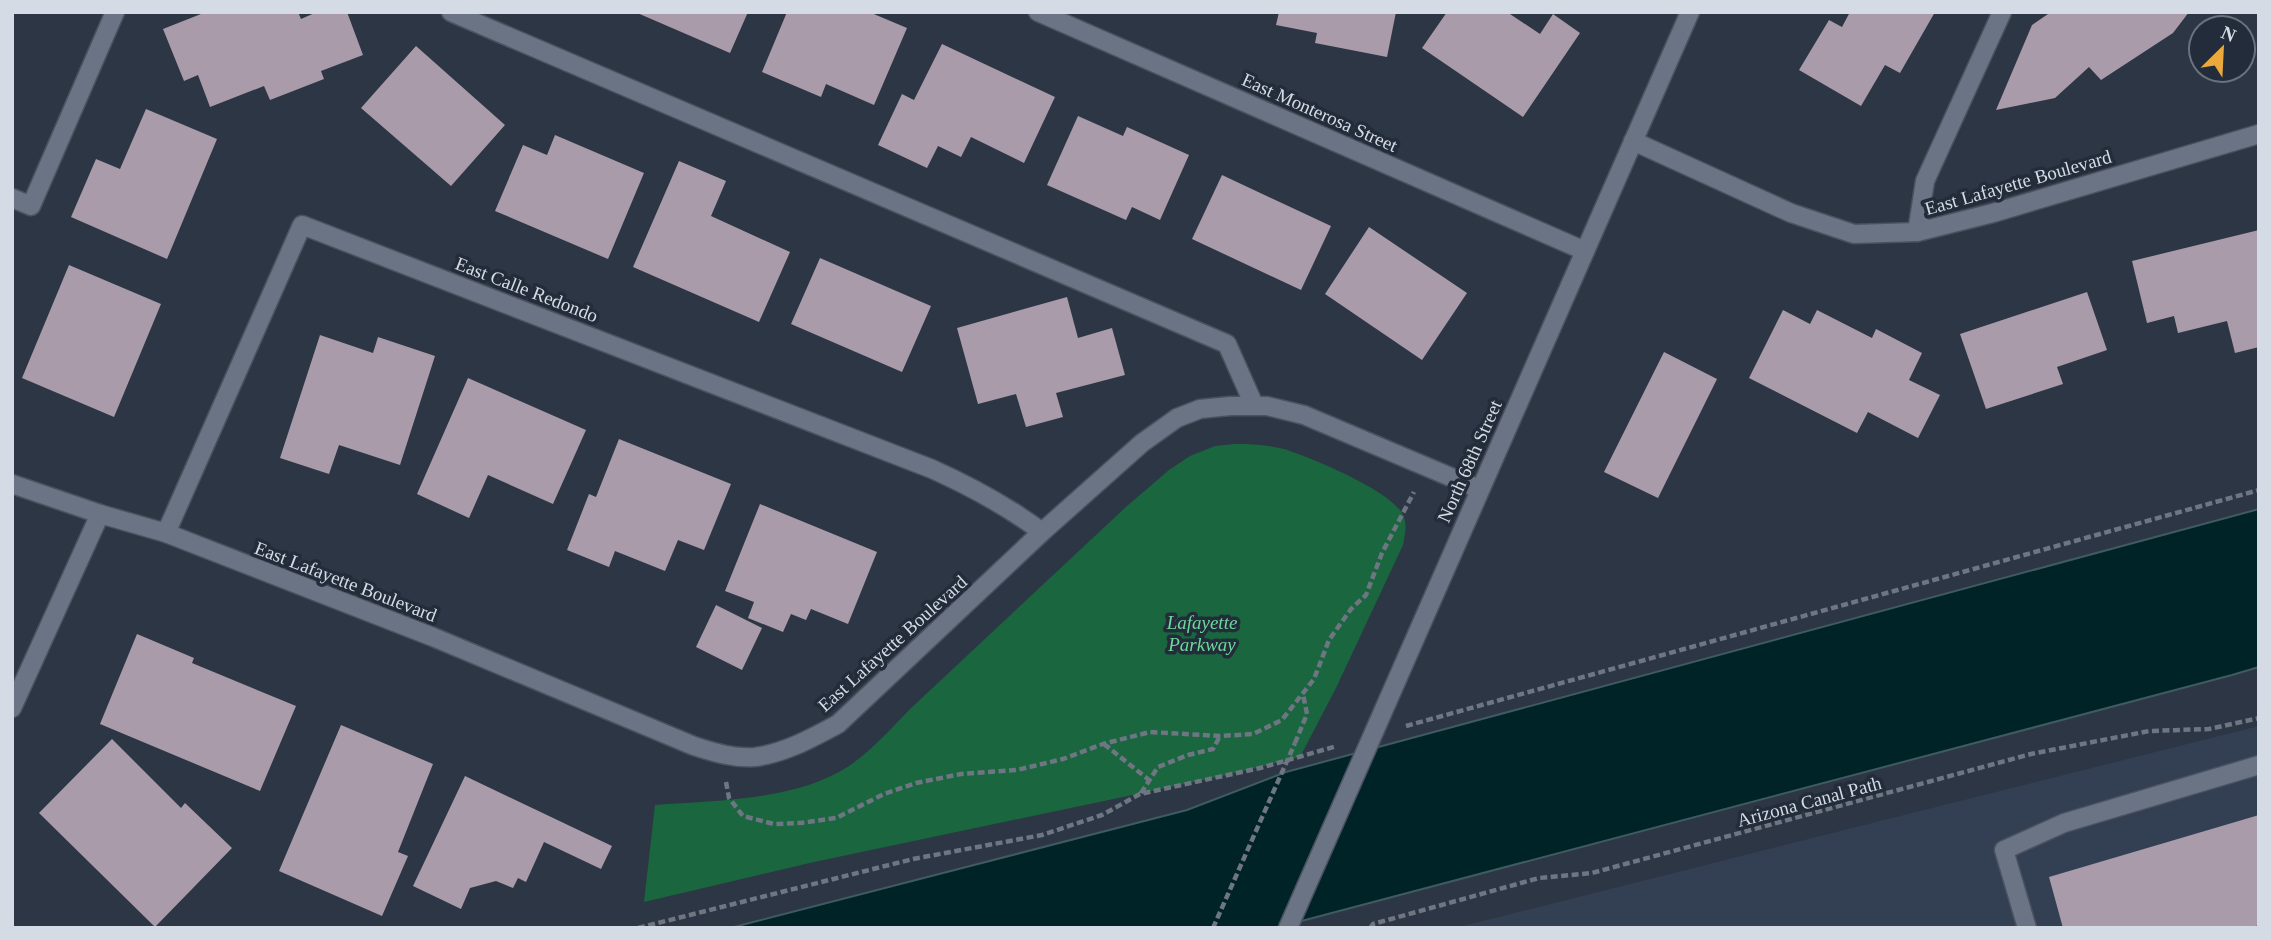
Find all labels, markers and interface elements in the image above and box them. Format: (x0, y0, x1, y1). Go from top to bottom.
north arrow (2187, 14, 2257, 84)
text: N (2218, 22, 2239, 46)
street label: East Monterosa Street (1239, 69, 1401, 156)
street label: East Lafayette Boulevard (1922, 146, 2114, 219)
street label: East Calle Redondo (453, 253, 601, 326)
street label: North 68th Street (1433, 396, 1506, 526)
street label: East Lafayette Boulevard (252, 537, 440, 626)
street label: East Lafayette Boulevard (814, 571, 971, 716)
park label: Lafayette Parkway (1166, 612, 1237, 655)
street label: Arizona Canal Path (1735, 772, 1884, 831)

